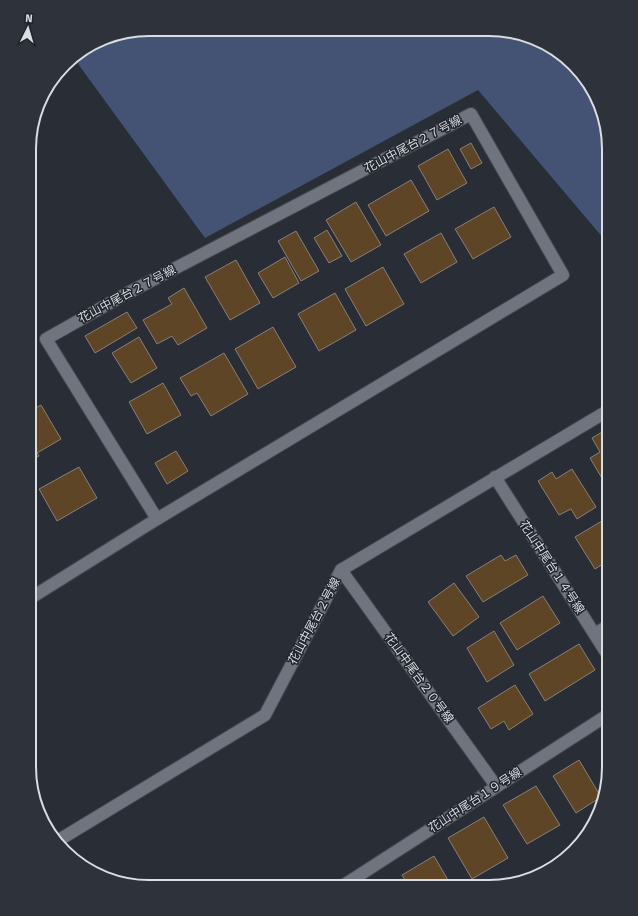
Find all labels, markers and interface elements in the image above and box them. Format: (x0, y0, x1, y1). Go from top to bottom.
north arrow (8, 8, 48, 48)
text: N (25, 12, 33, 25)
street label: 花山中尾台２７号線 (362, 112, 464, 176)
street label: 花山中尾台２７号線 (76, 262, 178, 326)
street label: 花山中尾台１４号線 (517, 518, 587, 616)
street label: 花山中尾台２号線 (285, 575, 343, 667)
street label: 花山中尾台２０号線 (382, 630, 456, 726)
street label: 花山中尾台１９号線 (426, 765, 524, 835)

